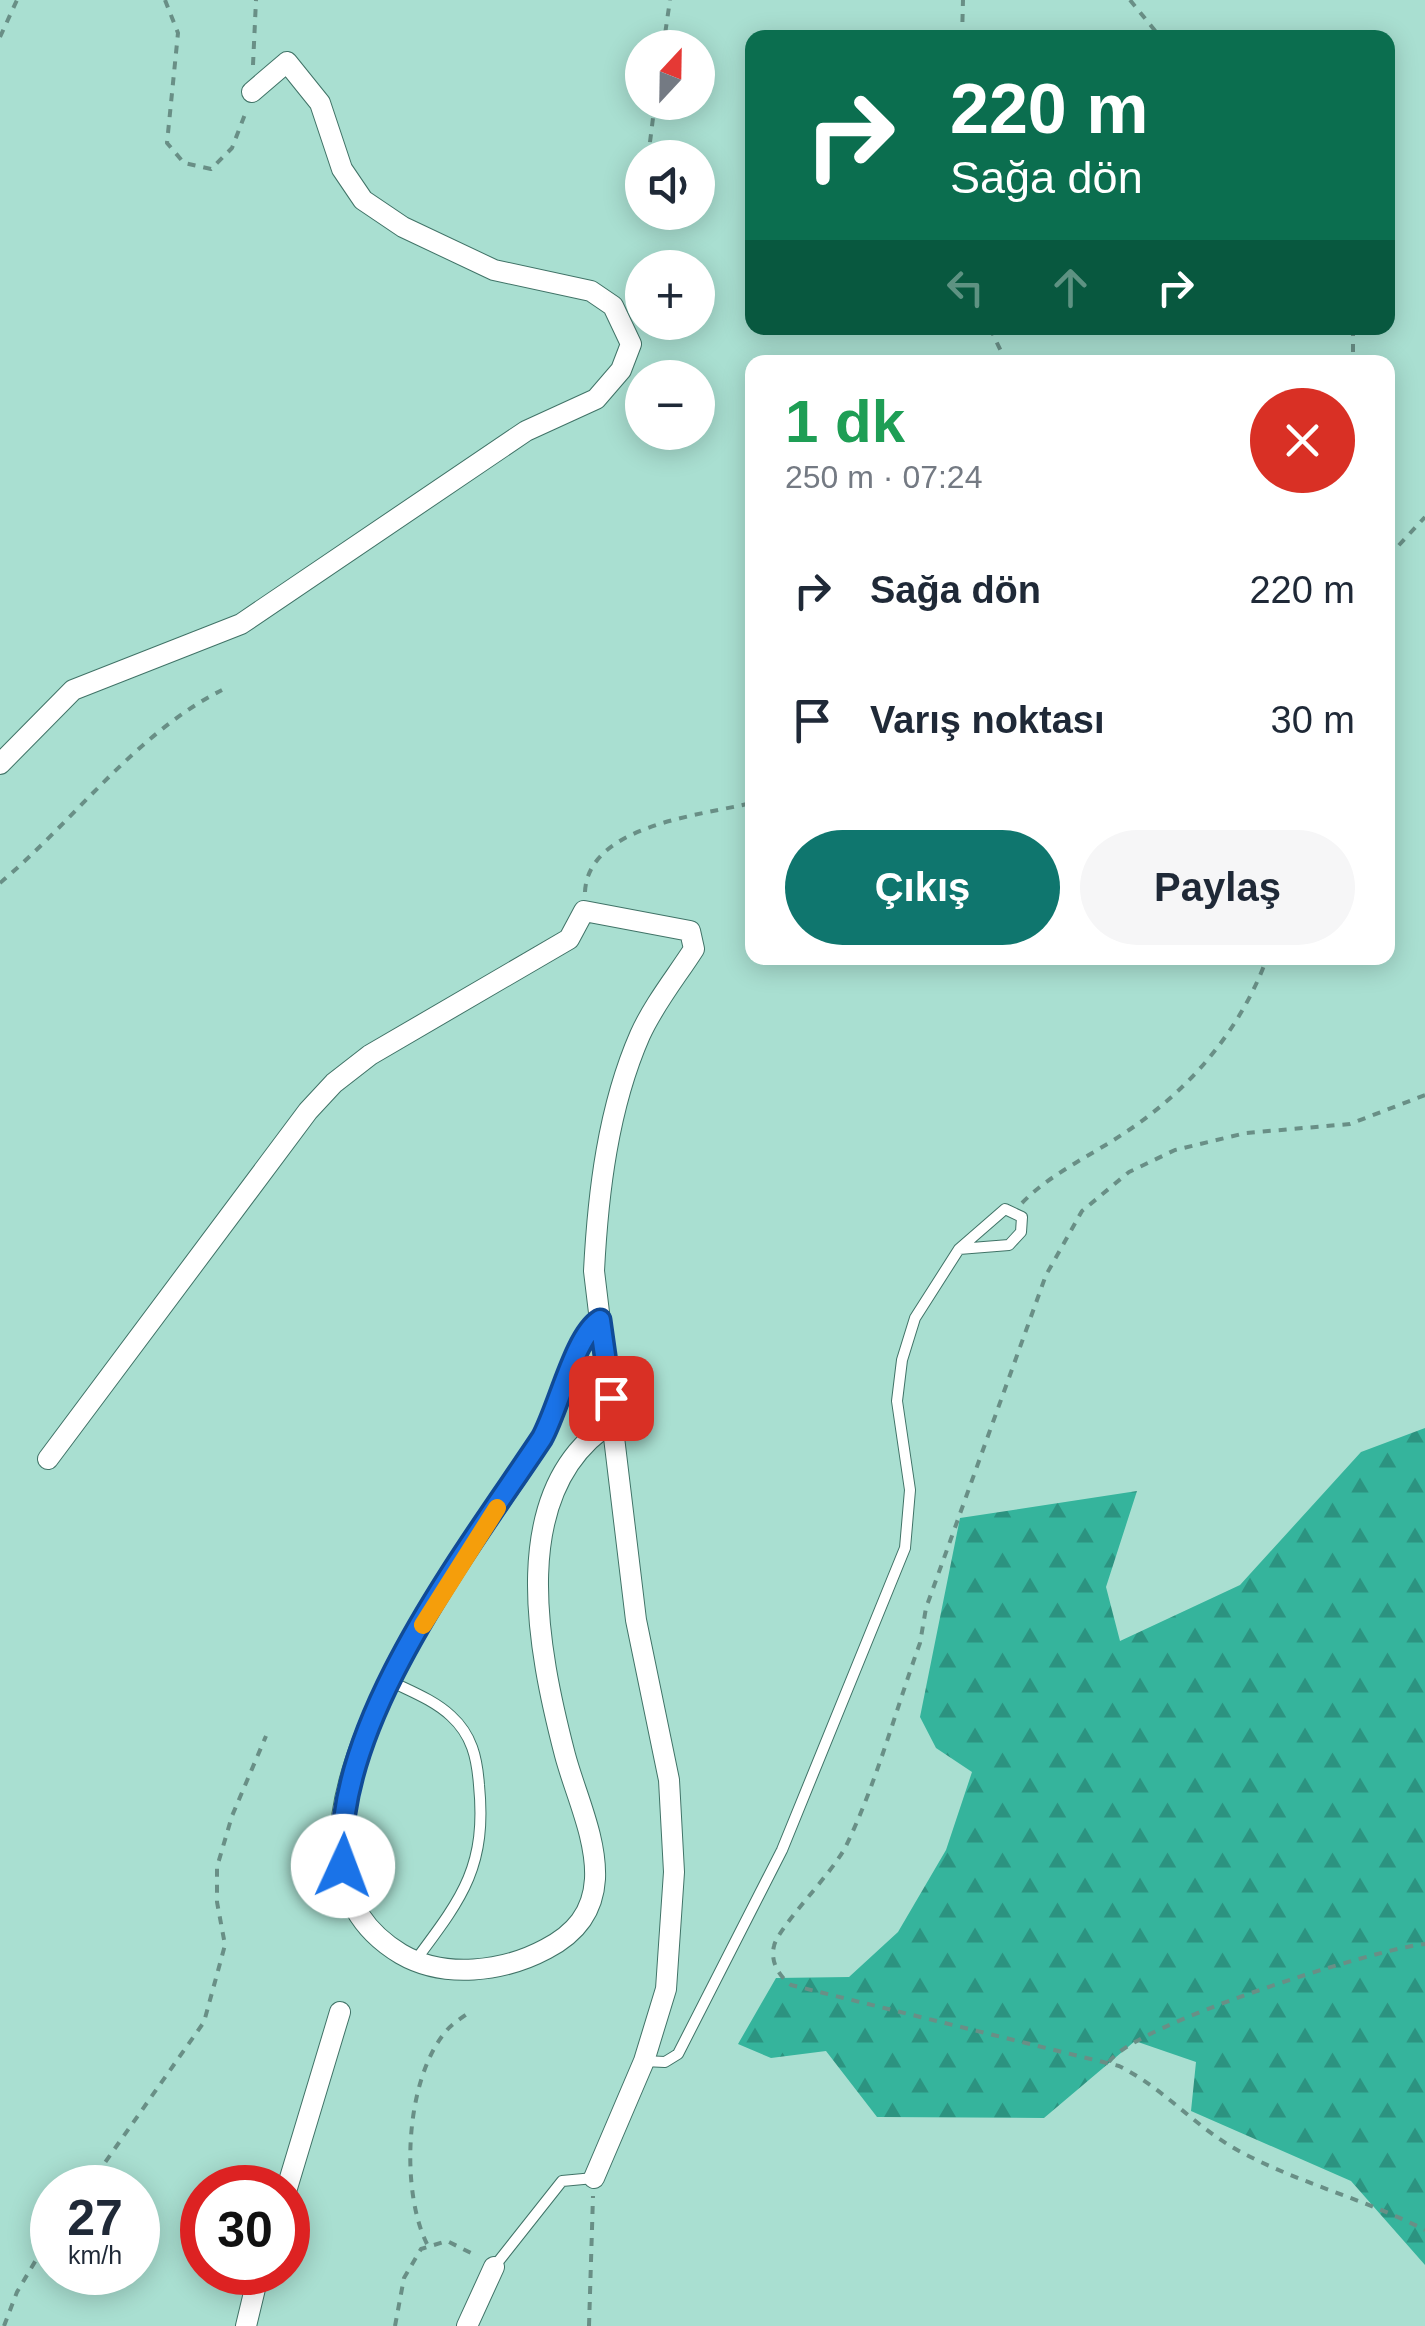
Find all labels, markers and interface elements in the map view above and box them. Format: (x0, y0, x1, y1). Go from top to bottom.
north arrow (625, 30, 715, 120)
map controls (625, 30, 715, 450)
icon: right (785, 70, 915, 200)
text: 220 m (950, 70, 1148, 148)
button: sound (625, 140, 715, 230)
text: Sağa dön (950, 152, 1143, 203)
button: + (625, 250, 715, 340)
icon: left (938, 260, 993, 315)
icon: ahead (1043, 260, 1098, 315)
icon: right (1148, 260, 1203, 315)
button: − (625, 360, 715, 450)
text: 1 dk (785, 388, 905, 455)
button: close (1250, 388, 1355, 493)
text: 250 m · 07:24 (785, 459, 982, 495)
icon: right (785, 563, 840, 618)
text: Sağa dön (870, 569, 1041, 611)
text: 220 m (1249, 569, 1355, 611)
icon: arrive (785, 693, 840, 748)
text: Varış noktası (870, 699, 1104, 741)
text: 30 m (1271, 699, 1355, 741)
button: Çıkış (785, 830, 1060, 945)
button: Paylaş (1080, 830, 1355, 945)
pin (569, 1356, 654, 1441)
icon: arrive (584, 1371, 639, 1426)
position arrow (291, 1814, 395, 1918)
speed limit sign: 30 (180, 2165, 310, 2295)
text: 27 (67, 2190, 123, 2246)
text: km/h (68, 2241, 122, 2269)

